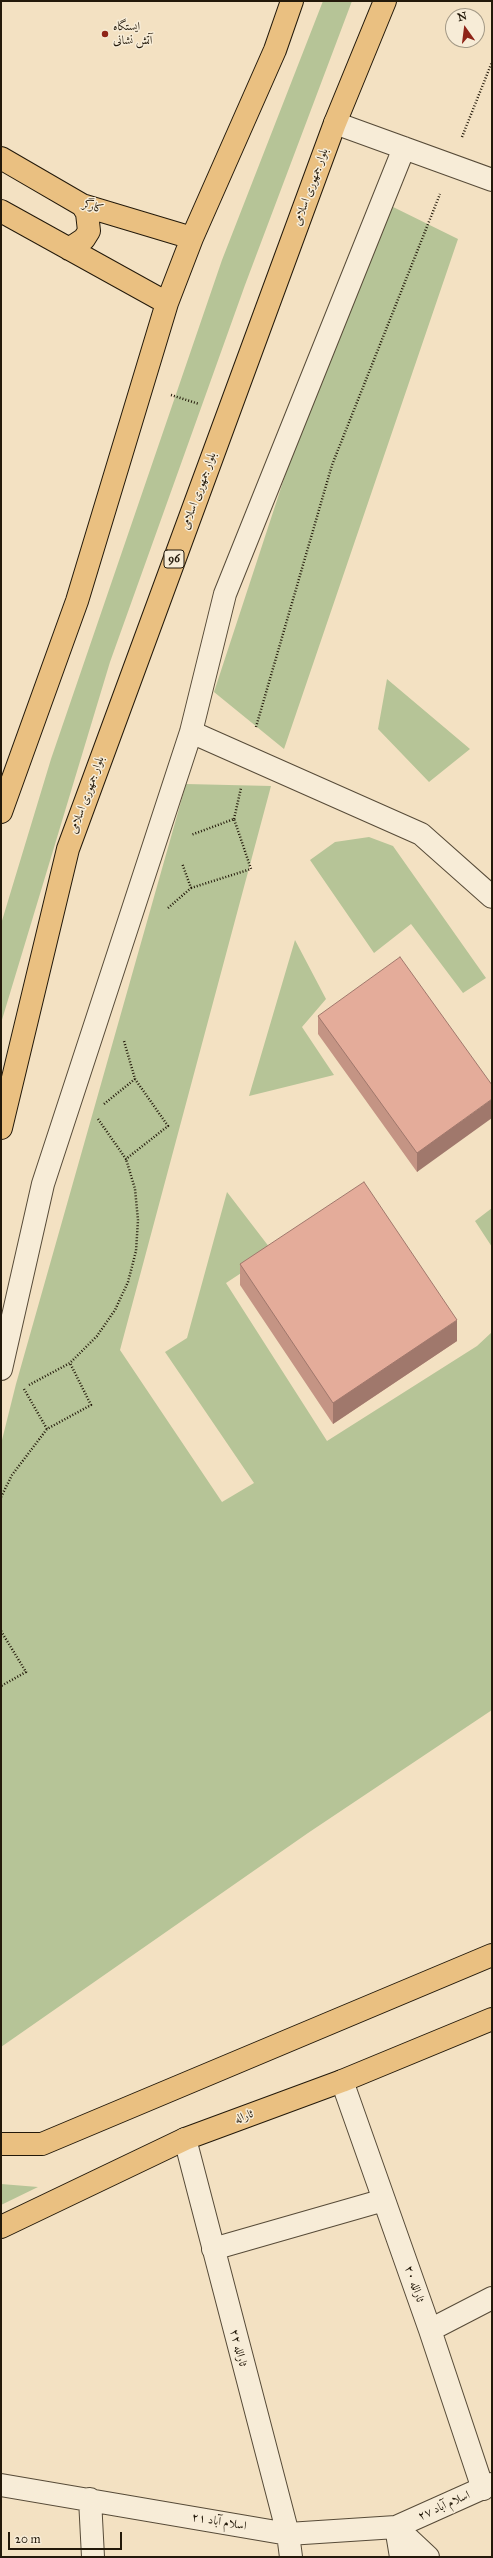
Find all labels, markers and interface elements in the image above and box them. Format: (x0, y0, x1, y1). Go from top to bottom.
north arrow (445, 8, 485, 48)
text: N (456, 9, 468, 24)
place label: ایستگاه آتش نشانی (113, 20, 152, 48)
marker: ایستگاه آتش نشانی (100, 29, 110, 39)
street label: بلوار جمهوری اسلامی (290, 146, 332, 228)
street label: کارگر (81, 197, 105, 217)
street label: بلوار جمهوری اسلامی (178, 450, 220, 532)
road number: 96 (164, 550, 184, 568)
street label: بلوار جمهوری اسلامی (66, 754, 108, 836)
street label: ثاراله (233, 2107, 255, 2127)
street label: ثارالله ۲۰ (401, 2264, 427, 2304)
street label: ثارالله ۲۲ (226, 2328, 250, 2368)
street label: اسلام آباد ۲۷ (416, 2488, 472, 2524)
street label: اسلام آباد ۲۱ (190, 2510, 248, 2534)
scale bar (10, 2524, 124, 2550)
text: 20 m (15, 2532, 41, 2546)

